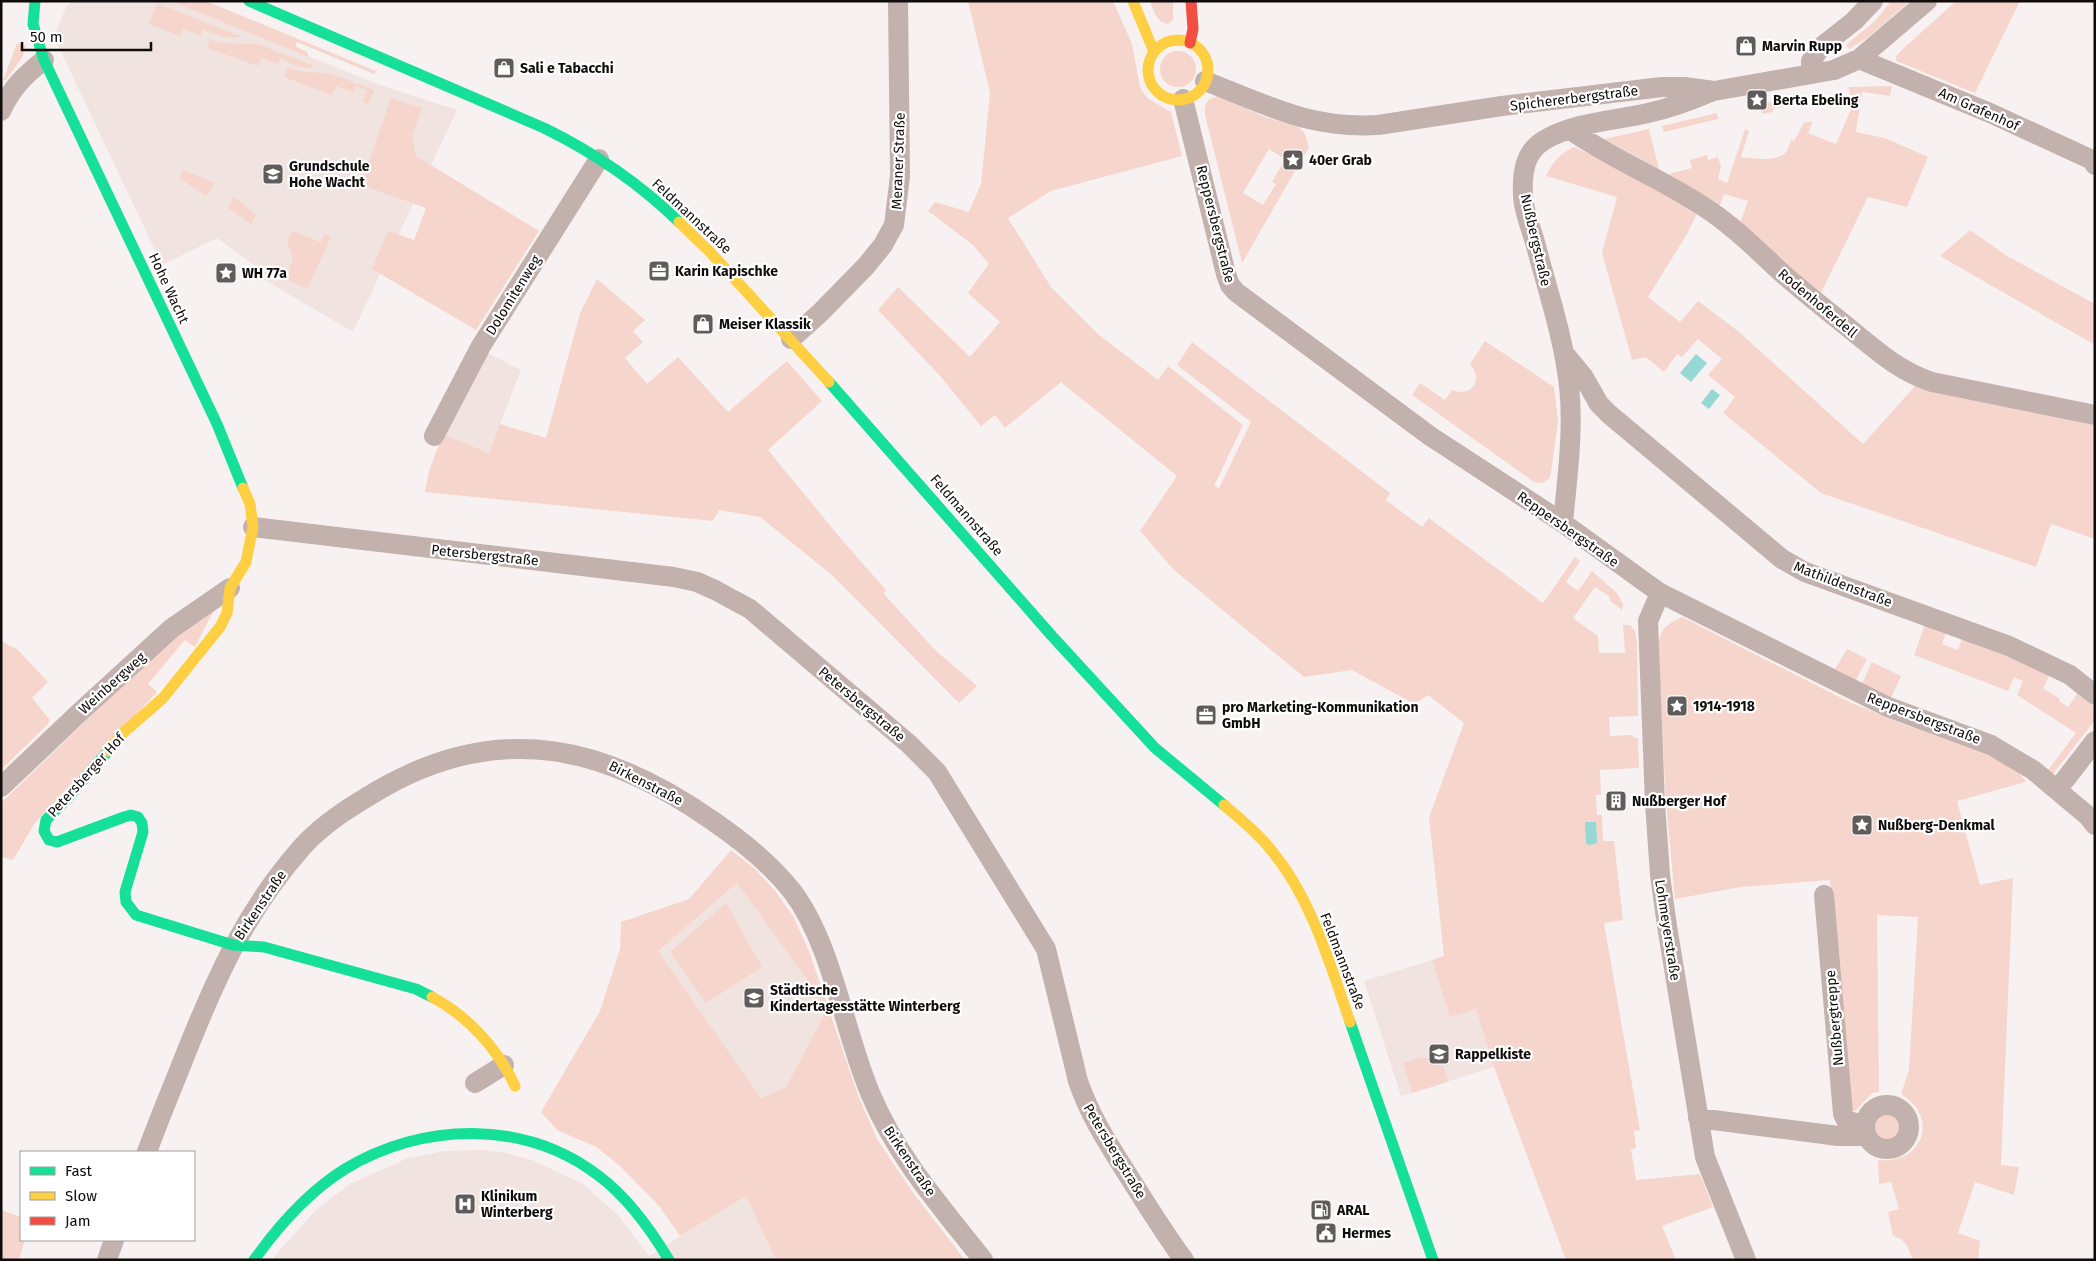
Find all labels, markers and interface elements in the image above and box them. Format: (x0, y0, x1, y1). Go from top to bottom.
scale bar (22, 20, 151, 52)
text: 50 m (30, 28, 63, 46)
shop icon: Marvin Rupp (1734, 34, 1758, 58)
place label: Marvin Rupp (1762, 38, 1842, 55)
shop icon: Sali e Tabacchi (492, 56, 516, 80)
place label: Sali e Tabacchi (520, 60, 614, 77)
street label: Spichererbergstraße (1509, 82, 1639, 115)
street label: Am Grafenhof (1936, 84, 2023, 135)
place icon: Berta Ebeling (1745, 88, 1769, 112)
place label: Berta Ebeling (1773, 92, 1859, 109)
street label: Meraner Straße (888, 112, 909, 210)
place icon: 40er Grab (1281, 148, 1305, 172)
place label: 40er Grab (1309, 152, 1372, 169)
place label: Grundschule Hohe Wacht (289, 158, 370, 191)
school or university icon: Grundschule Hohe Wacht (261, 162, 285, 186)
street label: Reppersbergstraße (1193, 164, 1238, 285)
street label: Feldmannstraße (648, 175, 735, 258)
street label: Nußbergstraße (1517, 192, 1554, 288)
street label: Hohe Wacht (145, 250, 193, 327)
street label: Dolomitenweg (482, 252, 545, 338)
office icon: Karin Kapischke (647, 259, 671, 283)
place icon: WH 77a (214, 261, 238, 285)
place label: Karin Kapischke (675, 263, 778, 280)
place label: WH 77a (242, 265, 287, 282)
street label: Rodenhoferdell (1775, 265, 1861, 342)
shop icon: Meiser Klassik (691, 312, 715, 336)
place label: Meiser Klassik (719, 316, 811, 333)
street label: Feldmannstraße (927, 471, 1007, 560)
street label: Reppersbergstraße (1514, 488, 1622, 571)
street label: Petersbergstraße (430, 541, 540, 570)
street label: Mathildenstraße (1791, 558, 1894, 611)
street label: Weinbergweg (75, 648, 150, 718)
street label: Petersbergstraße (815, 663, 908, 746)
street label: Reppersbergstraße (1865, 689, 1983, 748)
place icon: 1914-1918 (1665, 694, 1689, 718)
place label: 1914-1918 (1693, 698, 1755, 715)
place label: pro Marketing-Kommunikation GmbH (1222, 699, 1419, 732)
office icon: pro Marketing-Kommunikation GmbH (1194, 703, 1218, 727)
street label: Petersberger Hof (44, 729, 129, 821)
street label: Birkenstraße (606, 758, 686, 809)
building icon: Nußberger Hof (1604, 789, 1628, 813)
place label: Nußberger Hof (1632, 793, 1728, 810)
place icon: Nußberg-Denkmal (1850, 813, 1874, 837)
place label: Nußberg-Denkmal (1878, 817, 1996, 834)
street label: Birkenstraße (231, 867, 290, 944)
street label: Lohmeyerstraße (1651, 878, 1684, 982)
street label: Feldmannstraße (1316, 910, 1369, 1012)
street label: Nußbergtreppe (1822, 969, 1847, 1067)
place label: Städtische Kindertagesstätte Winterberg (770, 982, 960, 1015)
school or university icon: Städtische Kindertagesstätte Winterberg (742, 986, 766, 1010)
school or university icon: Rappelkiste (1427, 1042, 1451, 1066)
place label: Rappelkiste (1455, 1046, 1531, 1063)
street label: Petersbergstraße (1079, 1101, 1150, 1202)
street label: Birkenstraße (880, 1123, 939, 1200)
legend (20, 1151, 195, 1241)
text: Fast (65, 1162, 92, 1180)
text: Slow (65, 1187, 97, 1205)
place label: Klinikum Winterberg (481, 1188, 553, 1221)
hospital icon: Klinikum Winterberg (453, 1192, 477, 1216)
fuel station icon: ARAL (1309, 1198, 1333, 1222)
place label: ARAL (1336, 1202, 1369, 1219)
text: Jam (65, 1212, 91, 1230)
public building icon: Hermes (1314, 1221, 1338, 1245)
place label: Hermes (1342, 1225, 1391, 1242)

